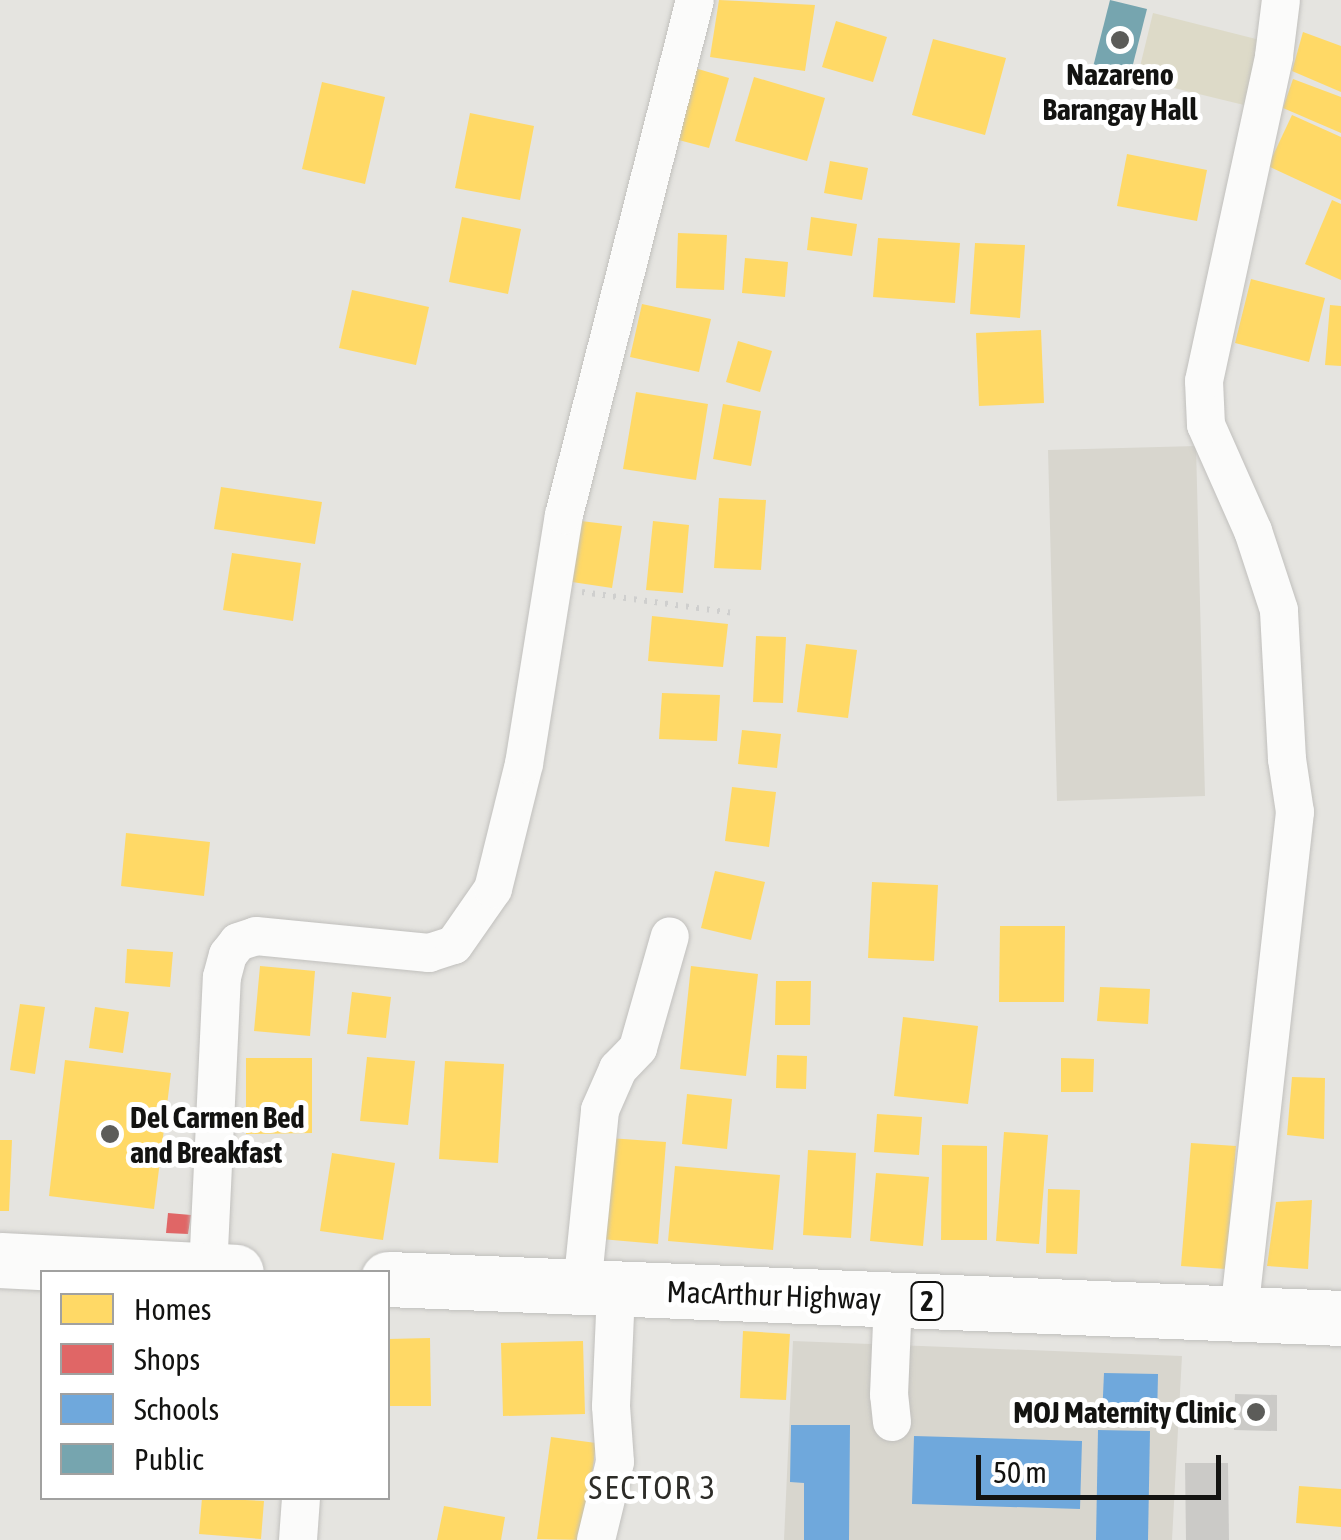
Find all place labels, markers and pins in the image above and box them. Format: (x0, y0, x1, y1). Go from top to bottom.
marker: Nazareno Barangay Hall (1109, 29, 1131, 51)
place label: Nazareno Barangay Hall (1043, 56, 1197, 126)
place label: Del Carmen Bed and Breakfast (130, 1099, 305, 1170)
marker: Del Carmen Bed and Breakfast (99, 1123, 121, 1145)
place label: MOJ Maternity Clinic (1013, 1394, 1236, 1430)
marker: MOJ Maternity Clinic (1245, 1401, 1267, 1423)

